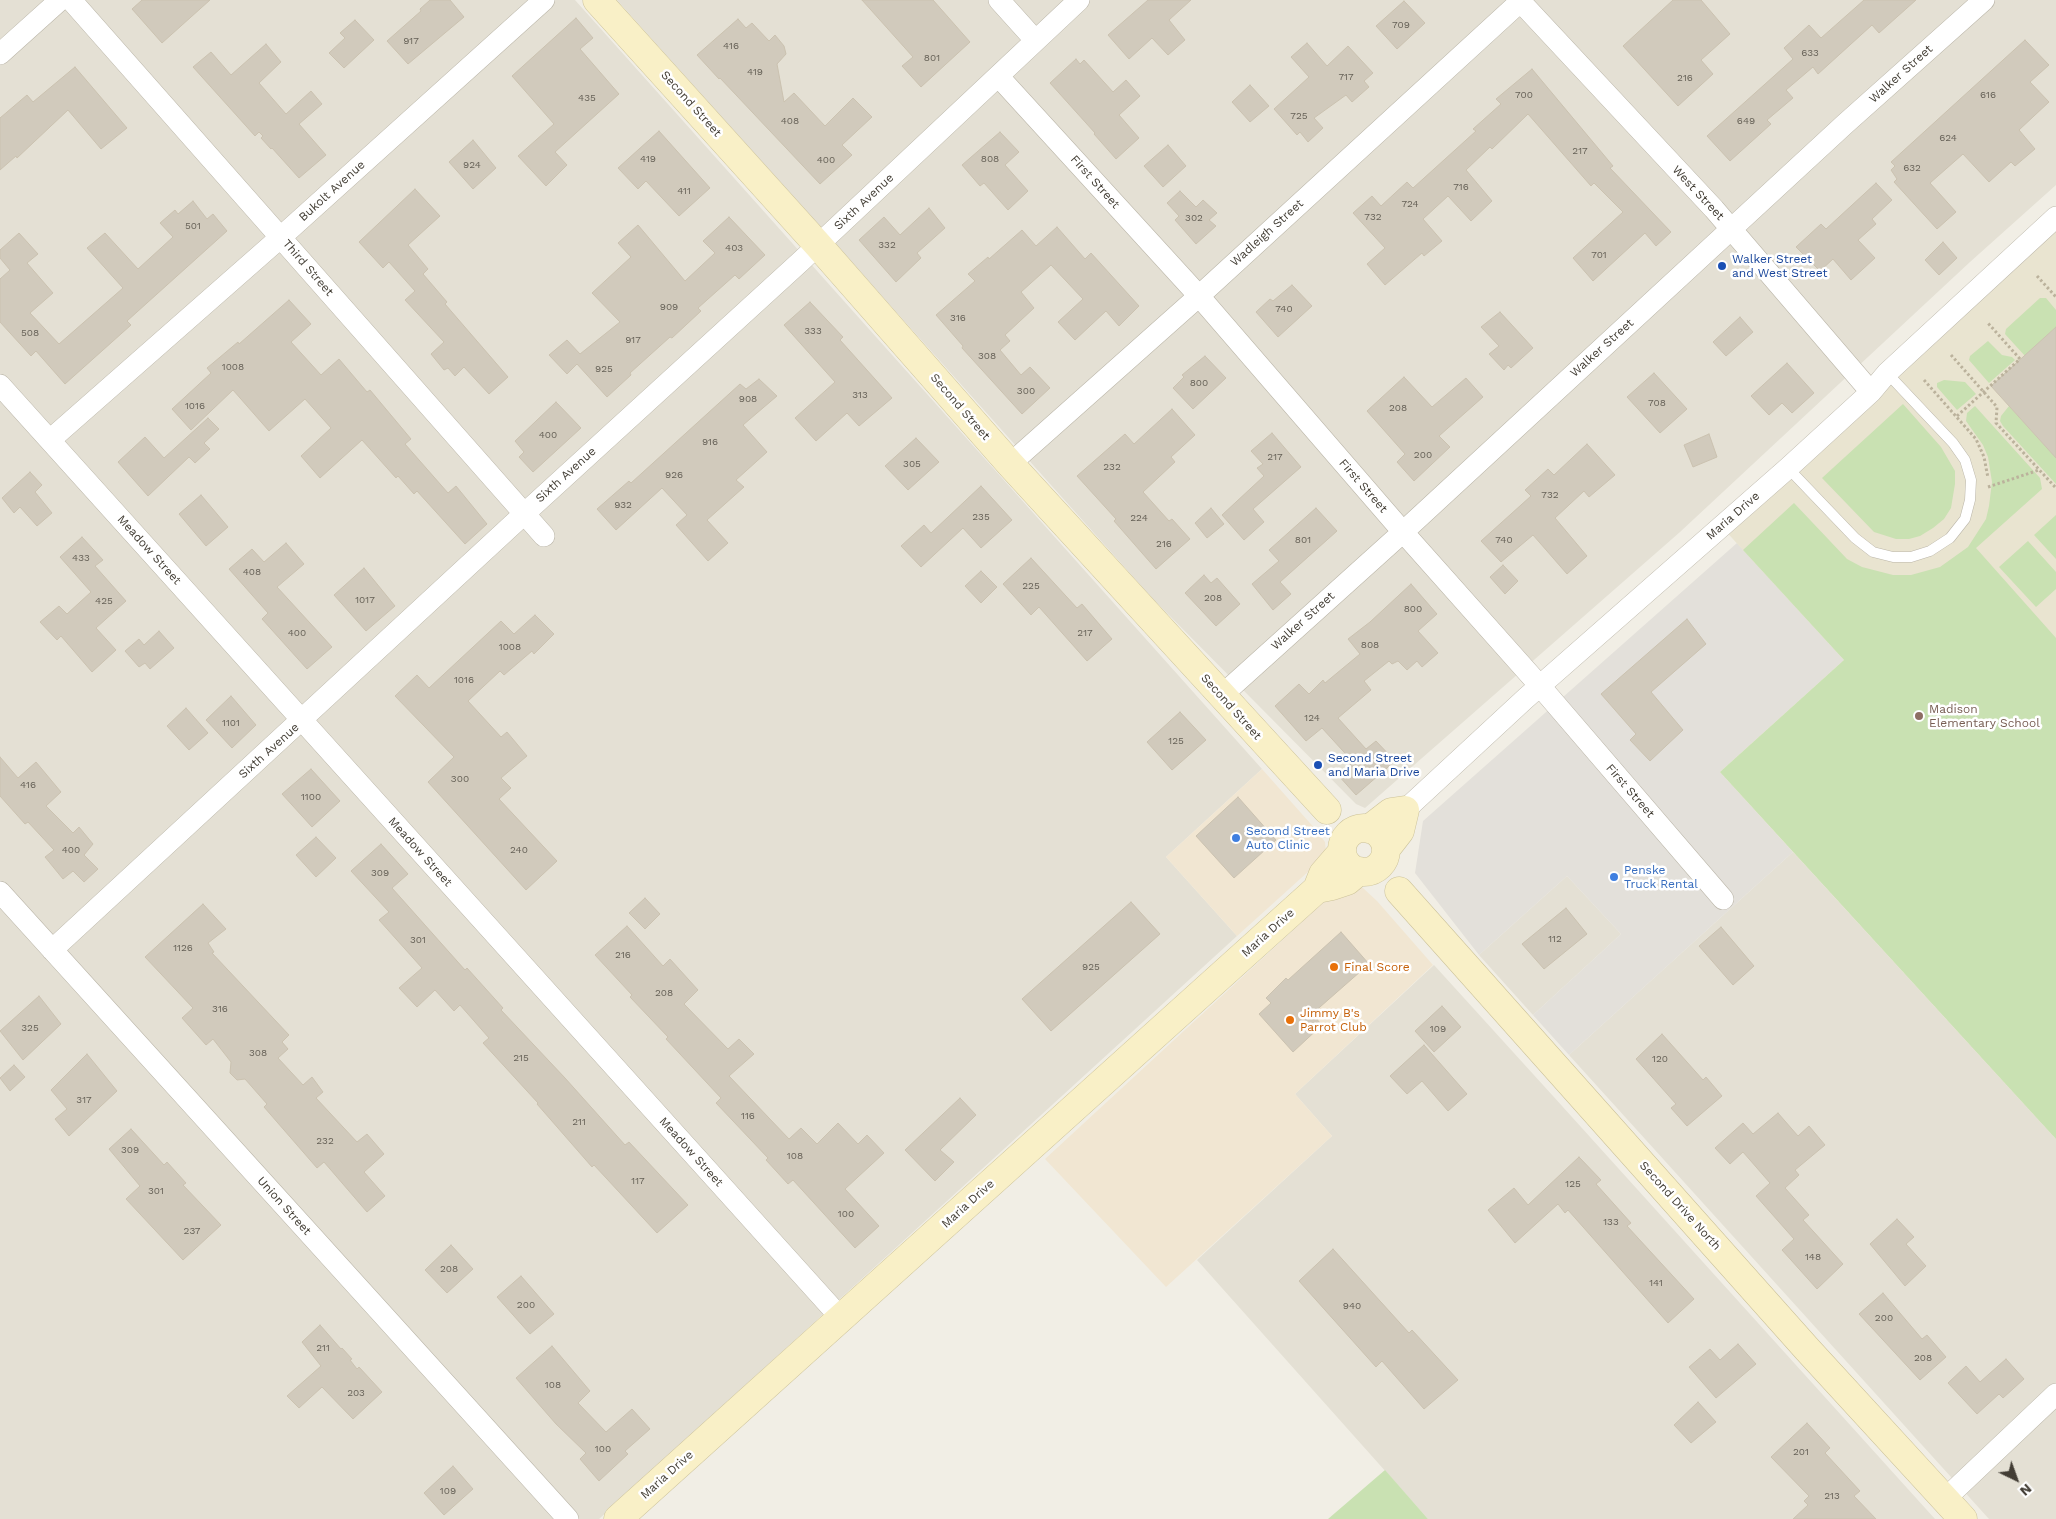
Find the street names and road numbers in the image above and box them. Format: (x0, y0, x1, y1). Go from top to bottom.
street label: Walker Street (1866, 42, 1936, 106)
street label: Second Street (658, 68, 724, 140)
street label: First Street (1067, 152, 1123, 212)
street label: Bukolt Avenue (296, 158, 368, 224)
street label: West Street (1669, 163, 1727, 223)
street label: Sixth Avenue (831, 171, 897, 233)
street label: Wadleigh Street (1228, 196, 1306, 270)
street label: Third Street (280, 237, 336, 299)
street label: Walker Street (1567, 316, 1637, 380)
street label: Second Street (927, 371, 993, 443)
street label: Sixth Avenue (533, 444, 599, 506)
street label: First Street (1336, 456, 1390, 516)
street label: Maria Drive (1703, 489, 1763, 543)
street label: Meadow Street (114, 512, 184, 588)
street label: Walker Street (1268, 589, 1338, 653)
street label: Second Street (1198, 671, 1264, 743)
street label: Sixth Avenue (236, 720, 302, 782)
street label: First Street (1603, 761, 1657, 821)
street label: Meadow Street (385, 814, 455, 890)
street label: Maria Drive (1239, 906, 1297, 960)
street label: Meadow Street (656, 1114, 726, 1190)
street label: Second Drive North (1636, 1159, 1724, 1253)
street label: Union Street (254, 1174, 314, 1238)
street label: Maria Drive (939, 1177, 997, 1231)
street label: Maria Drive (638, 1448, 696, 1502)

